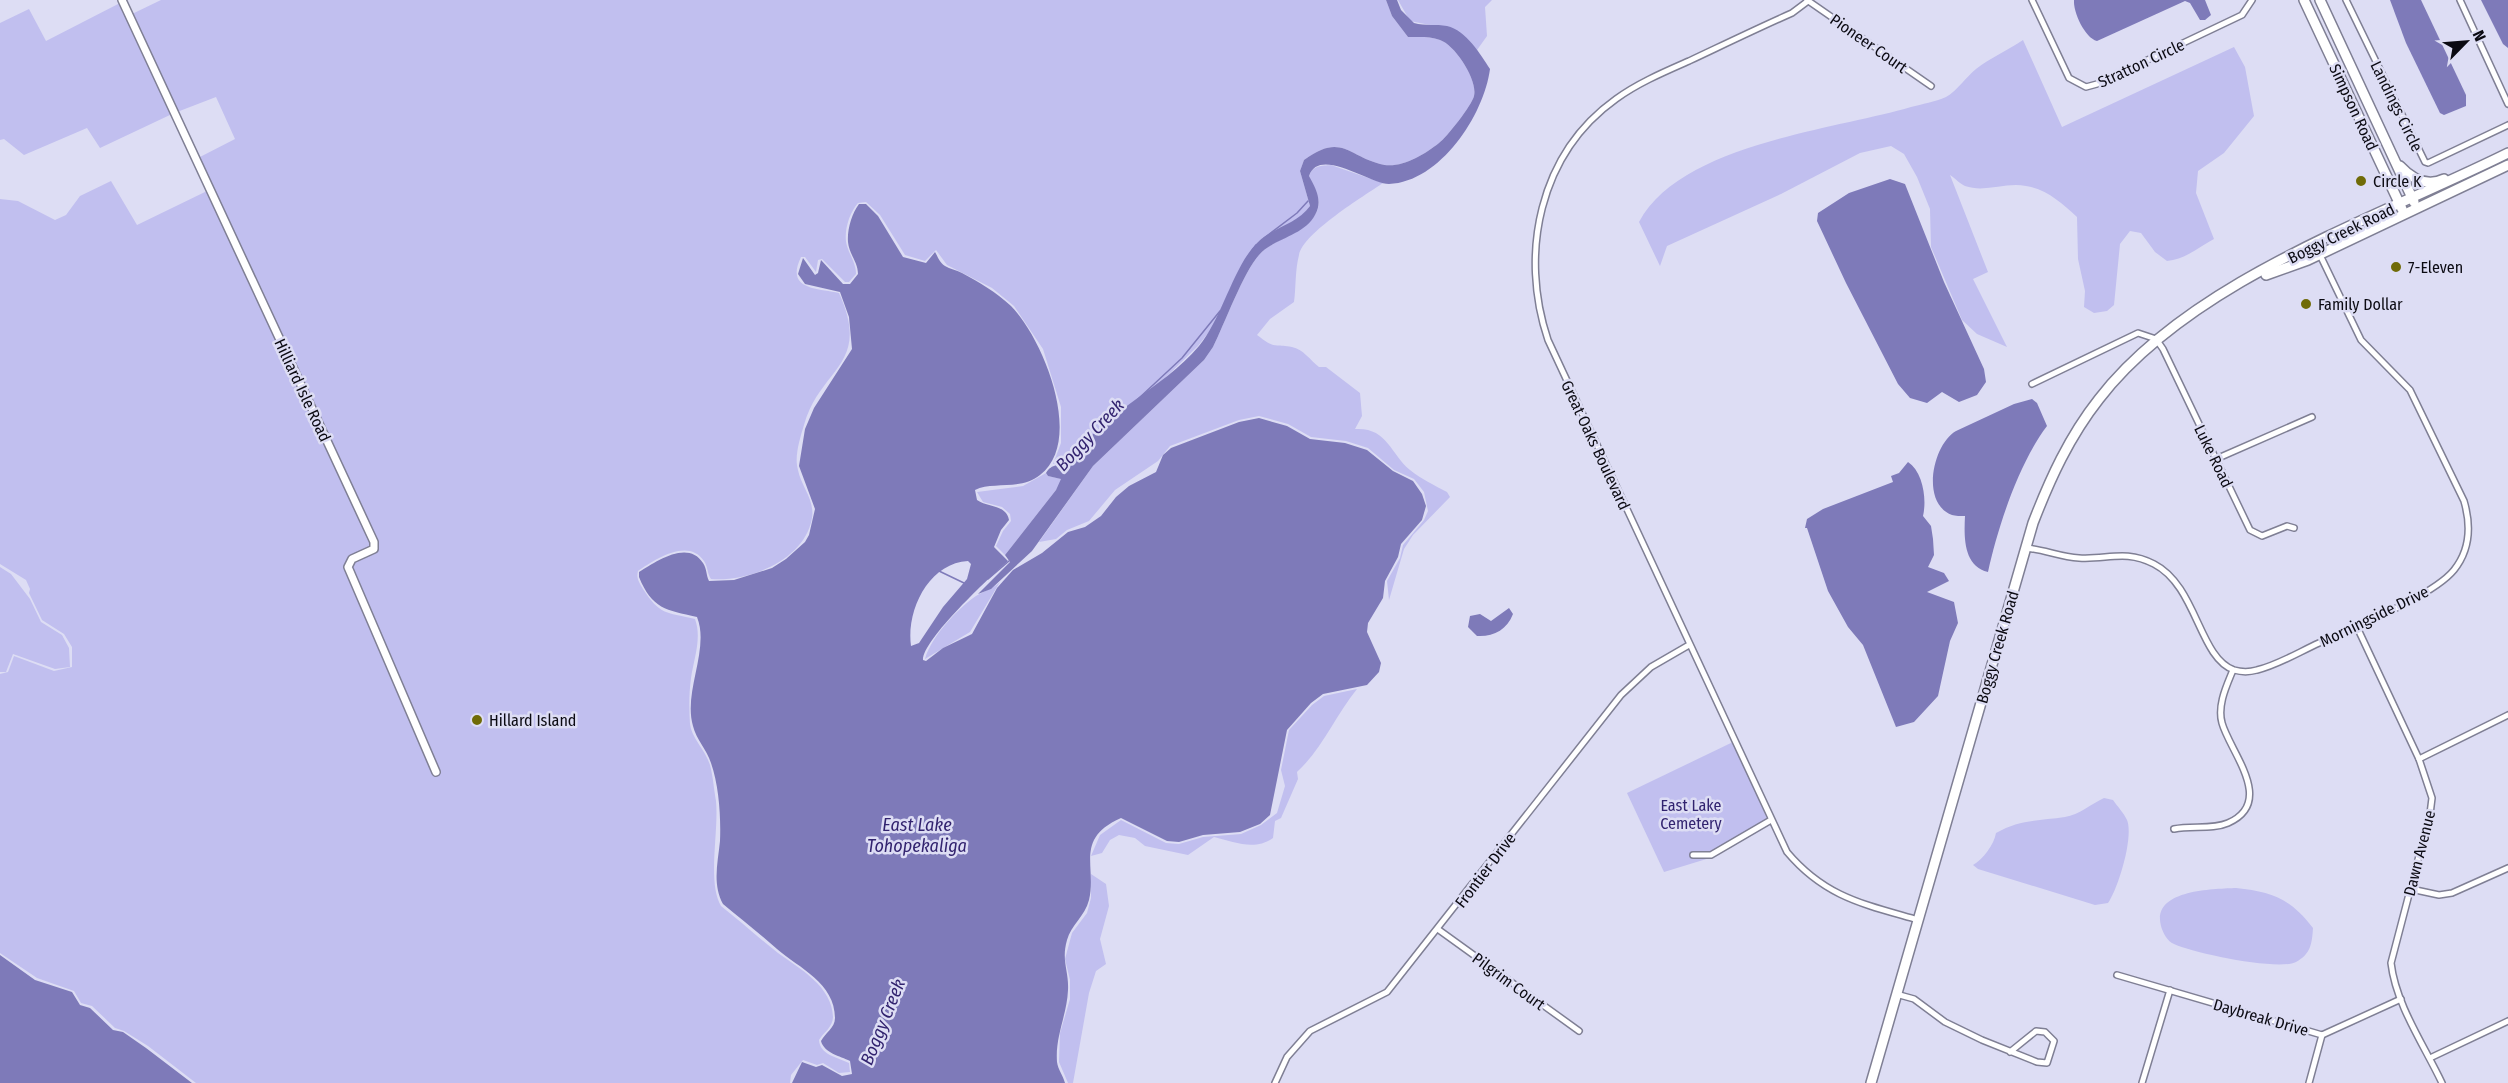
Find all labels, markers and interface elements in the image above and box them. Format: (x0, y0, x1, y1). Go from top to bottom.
street label: Pioneer Court (1826, 10, 1912, 77)
north arrow (2436, 12, 2496, 72)
text: N (2469, 28, 2490, 44)
street label: Stratton Circle (2095, 35, 2188, 92)
street label: Landings Circle (2366, 58, 2427, 155)
street label: Simpson Road (2325, 61, 2382, 154)
place label: Circle K (2373, 172, 2422, 191)
marker: Circle K (2354, 174, 2368, 188)
street label: Boggy Creek Road (2285, 199, 2398, 267)
place label: 7-Eleven (2408, 258, 2463, 277)
marker: 7-Eleven (2389, 260, 2403, 274)
place label: Family Dollar (2318, 295, 2403, 314)
marker: Family Dollar (2299, 297, 2313, 311)
street label: Hilliard Isle Road (270, 336, 335, 445)
street label: Great Oaks Boulevard (1557, 377, 1634, 513)
water label: Boggy Creek (1051, 394, 1129, 476)
street label: Luke Road (2190, 422, 2237, 491)
street label: Morningside Drive (2317, 582, 2432, 651)
street label: Boggy Creek Road (1972, 589, 2023, 706)
place label: Hillard Island (489, 711, 576, 730)
marker: Hillard Island (470, 713, 484, 727)
park label: East Lake Cemetery (1660, 796, 1723, 833)
street label: Dawn Avenue (2400, 808, 2439, 898)
water label: East Lake Tohopekaliga (867, 814, 967, 857)
street label: Frontier Drive (1451, 829, 1520, 911)
street label: Pilgrim Court (1469, 949, 1549, 1015)
water label: Boggy Creek (856, 976, 910, 1068)
street label: Daybreak Drive (2211, 995, 2311, 1040)

